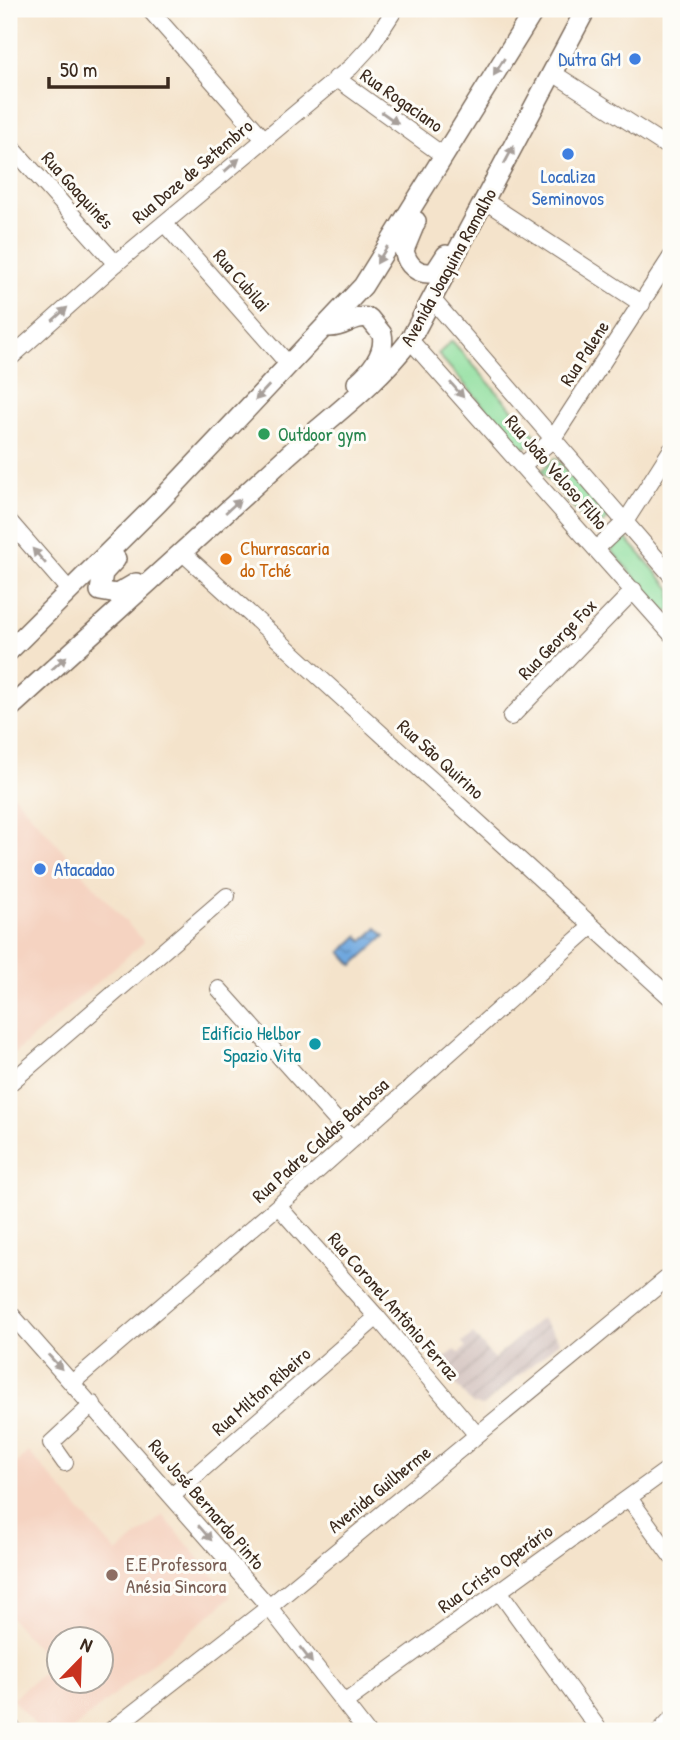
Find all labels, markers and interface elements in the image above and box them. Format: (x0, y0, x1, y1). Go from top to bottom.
scale bar (49, 46, 168, 90)
place label: Dutra GM (558, 46, 621, 72)
marker: Dutra GM (627, 51, 643, 67)
text: 50 m (60, 55, 97, 84)
one-way arrow (493, 57, 506, 77)
street label: Rua Rogaciano (355, 62, 449, 138)
one-way arrow (381, 111, 399, 125)
street label: Rua Doze de Setembro (126, 113, 258, 229)
one-way arrow (503, 144, 515, 164)
street label: Rua Goaquinés (36, 145, 120, 235)
marker: Localiza Seminovos (560, 146, 576, 162)
one-way arrow (223, 157, 241, 173)
place label: Localiza Seminovos (532, 163, 604, 211)
street label: Avenida Joaquina Ramalho (394, 183, 502, 351)
street label: Rua Cubilai (208, 243, 276, 317)
one-way arrow (376, 246, 389, 265)
one-way arrow (51, 306, 69, 322)
street label: Rua Palene (553, 315, 615, 391)
one-way arrow (449, 381, 465, 399)
one-way arrow (255, 384, 271, 401)
street label: Rua João Veloso Filho (500, 409, 614, 535)
place label: Outdoor gym (278, 421, 367, 447)
marker: Outdoor gym (256, 426, 272, 442)
one-way arrow (224, 499, 241, 514)
place label: Churrascaria do Tché (240, 535, 330, 583)
one-way arrow (32, 547, 47, 564)
marker: Churrascaria do Tché (218, 551, 234, 567)
street label: Rua George Fox (512, 593, 602, 685)
one-way arrow (50, 655, 68, 671)
street label: Rua São Quirino (392, 713, 490, 805)
place label: Atacadao (54, 856, 115, 882)
marker: Atacadao (32, 861, 48, 877)
place label: Edifício Helbor Spazio Vita (202, 1020, 302, 1068)
marker: Edifício Helbor Spazio Vita (307, 1036, 323, 1052)
street label: Rua Padre Caldas Barbosa (246, 1071, 394, 1208)
street label: Rua Coronel Antônio Ferraz (322, 1226, 466, 1386)
street label: Rua Milton Ribeiro (206, 1341, 316, 1441)
one-way arrow (47, 1353, 63, 1371)
street label: Rua José Bernardo Pinto (143, 1433, 271, 1575)
street label: Avenida Guilherme (322, 1439, 436, 1539)
street label: Rua Cristo Operário (432, 1517, 558, 1619)
one-way arrow (197, 1525, 212, 1542)
place label: E.E Professora Anésia Sincora (126, 1551, 227, 1599)
marker: E.E Professora Anésia Sincora (104, 1567, 120, 1583)
north arrow (46, 1624, 116, 1694)
text: N (77, 1630, 96, 1658)
one-way arrow (299, 1646, 313, 1664)

